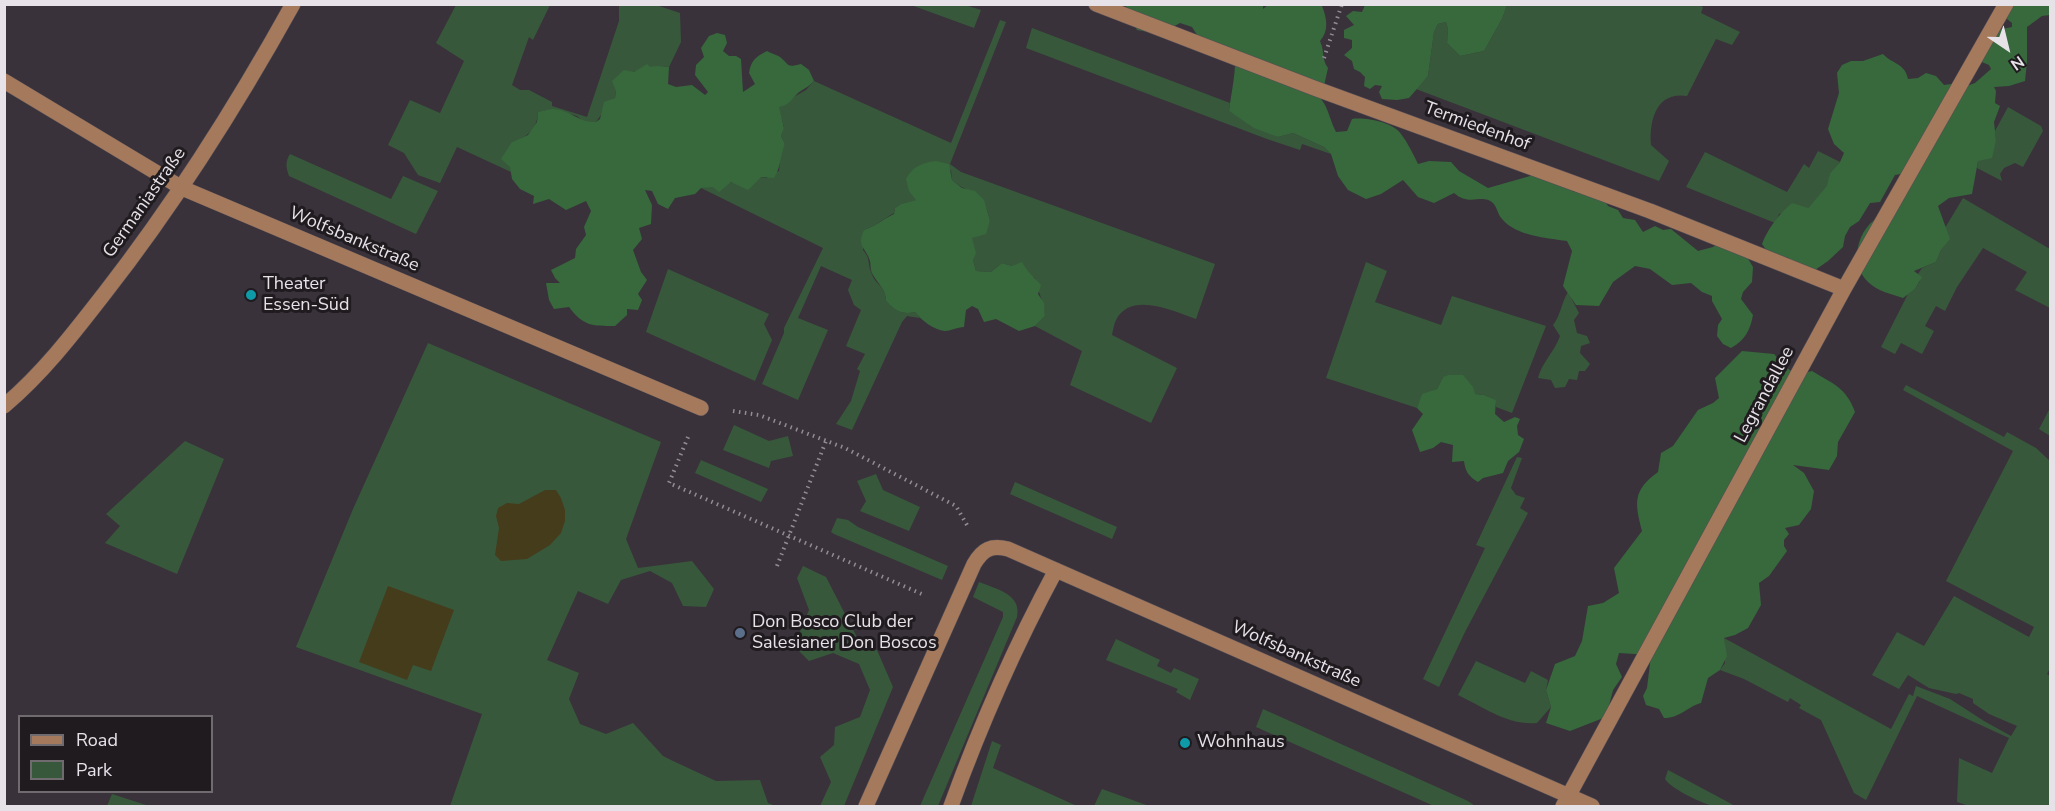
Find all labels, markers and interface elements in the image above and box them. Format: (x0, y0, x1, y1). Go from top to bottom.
north arrow (1977, 18, 2037, 78)
text: N (2006, 50, 2029, 75)
street label: Termiedenhof (1421, 98, 1533, 156)
street label: Germaniastraße (99, 144, 191, 262)
street label: Wolfsbankstraße (286, 203, 422, 277)
place label: Theater Essen-Süd (263, 274, 349, 316)
marker: Theater Essen-Süd (244, 288, 258, 302)
street label: Legrandallee (1731, 343, 1799, 447)
place label: Don Bosco Club der Salesianer Don Boscos (752, 612, 937, 654)
street label: Wolfsbankstraße (1228, 617, 1364, 693)
marker: Don Bosco Club der Salesianer Don Boscos (733, 626, 747, 640)
legend (18, 715, 213, 793)
text: Road (76, 728, 118, 752)
place label: Wohnhaus (1197, 732, 1285, 754)
marker: Wohnhaus (1178, 736, 1192, 750)
text: Park (76, 758, 112, 782)

